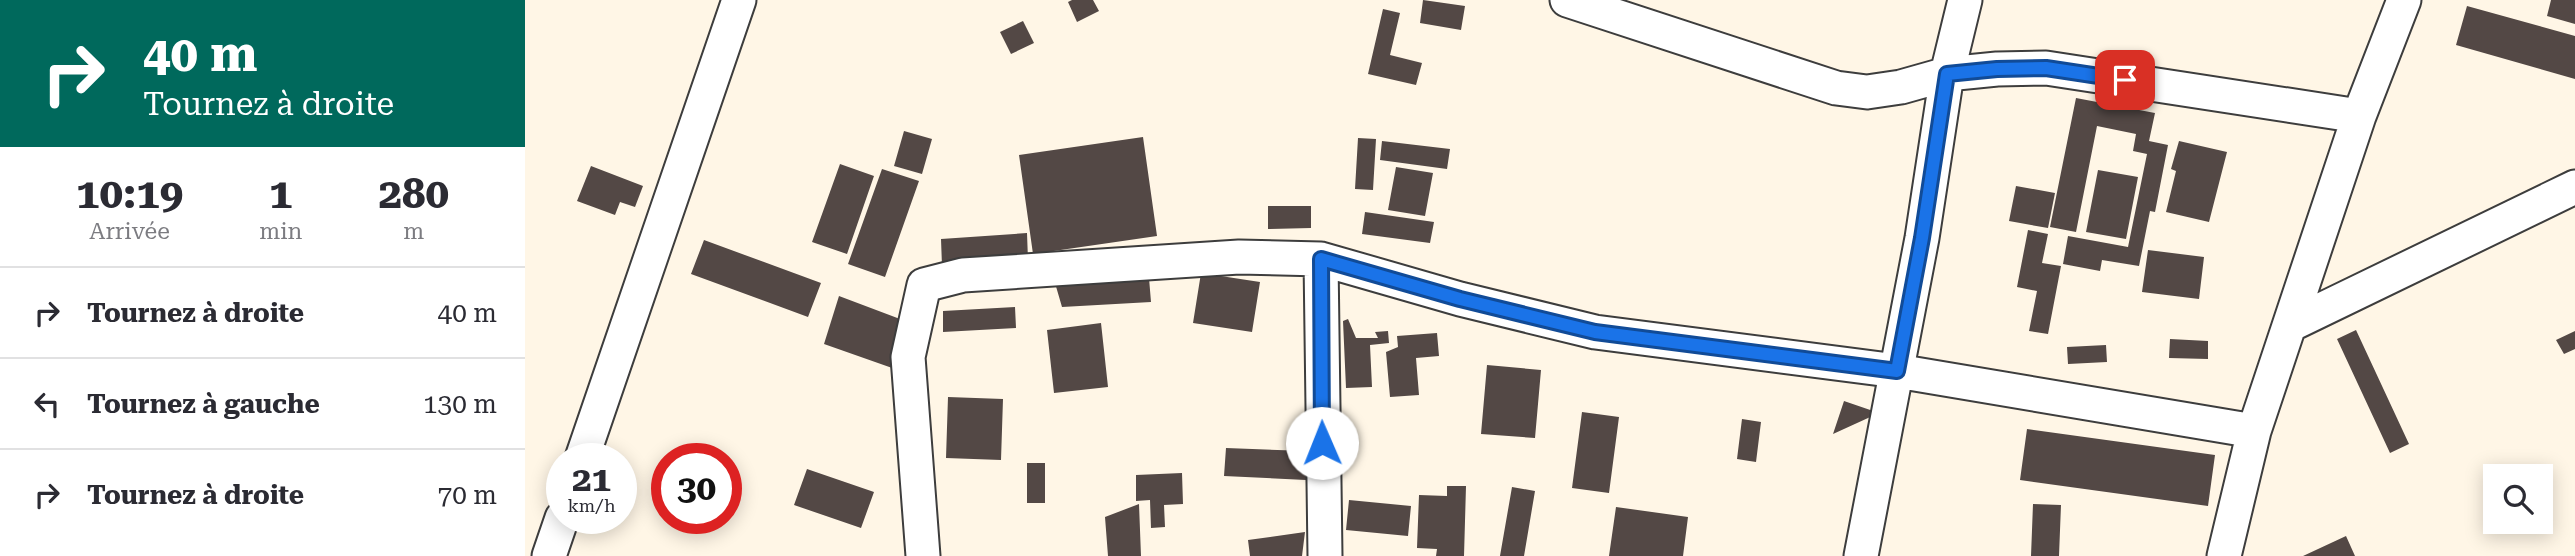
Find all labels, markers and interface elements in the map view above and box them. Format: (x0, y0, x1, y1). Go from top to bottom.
text: 40 m (143, 26, 258, 83)
icon: right (28, 28, 119, 119)
pin (2095, 50, 2155, 110)
icon: arrive (2106, 61, 2144, 99)
text: Tournez à droite (143, 85, 394, 123)
text: 10:19 (76, 169, 183, 218)
text: 1 (269, 169, 293, 218)
text: 280 (378, 169, 449, 218)
text: Arrivée (89, 218, 170, 245)
text: min (259, 218, 302, 245)
text: m (403, 218, 424, 245)
icon: right (28, 294, 66, 332)
text: Tournez à droite (87, 298, 304, 328)
text: 40 m (438, 298, 497, 328)
icon: left (28, 385, 66, 423)
text: Tournez à gauche (87, 389, 320, 419)
text: 130 m (423, 389, 497, 419)
position arrow (1285, 406, 1359, 480)
speed limit sign: 30 (651, 443, 742, 534)
text: 21 (572, 459, 611, 500)
map controls (2483, 464, 2553, 534)
button: search (2483, 464, 2553, 534)
icon: right (28, 476, 66, 514)
text: Tournez à droite (87, 480, 304, 510)
text: 70 m (438, 480, 497, 510)
text: km/h (567, 495, 616, 516)

